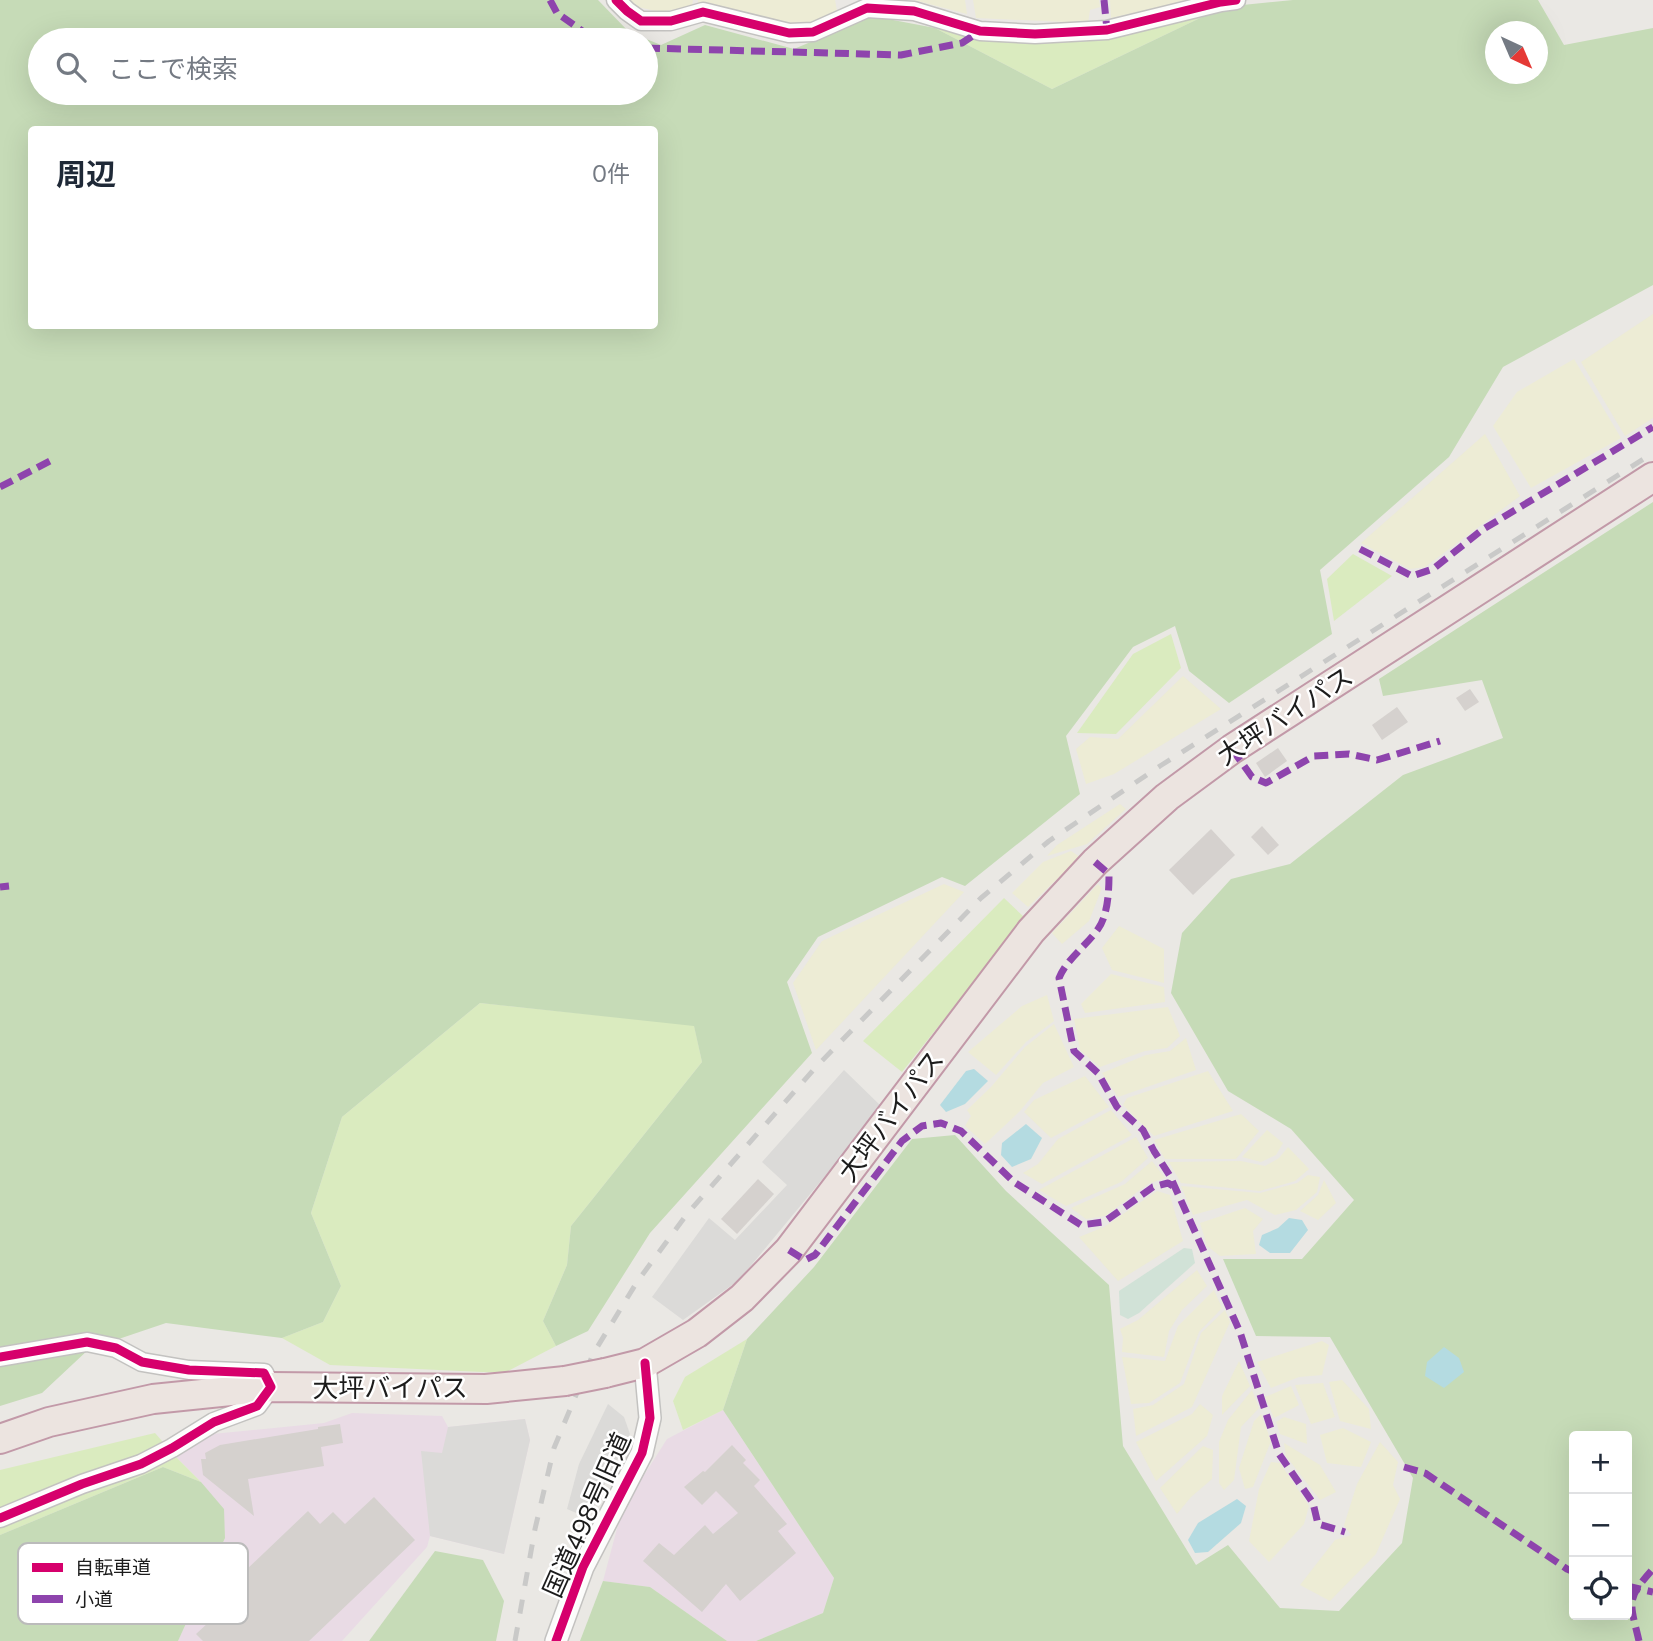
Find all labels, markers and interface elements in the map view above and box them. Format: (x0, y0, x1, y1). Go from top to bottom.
north arrow (1485, 21, 1548, 84)
search box (28, 28, 658, 105)
icon: search (52, 48, 90, 86)
text: ここで検索 (108, 52, 238, 83)
text: 周辺 (56, 154, 116, 191)
text: 0件 (592, 159, 630, 187)
street label: 大坪バイパス (1211, 659, 1358, 770)
street label: 大坪バイパス (831, 1044, 949, 1187)
street label: 大坪バイパス (312, 1371, 468, 1402)
street label: 国道498号旧道 (535, 1427, 636, 1602)
map controls (1569, 1431, 1632, 1620)
button: + (1569, 1431, 1632, 1494)
button: − (1569, 1494, 1632, 1557)
legend (18, 1543, 248, 1624)
text: 自転車道 (75, 1555, 151, 1578)
button: locate (1569, 1557, 1632, 1620)
text: 小道 (75, 1587, 113, 1610)

